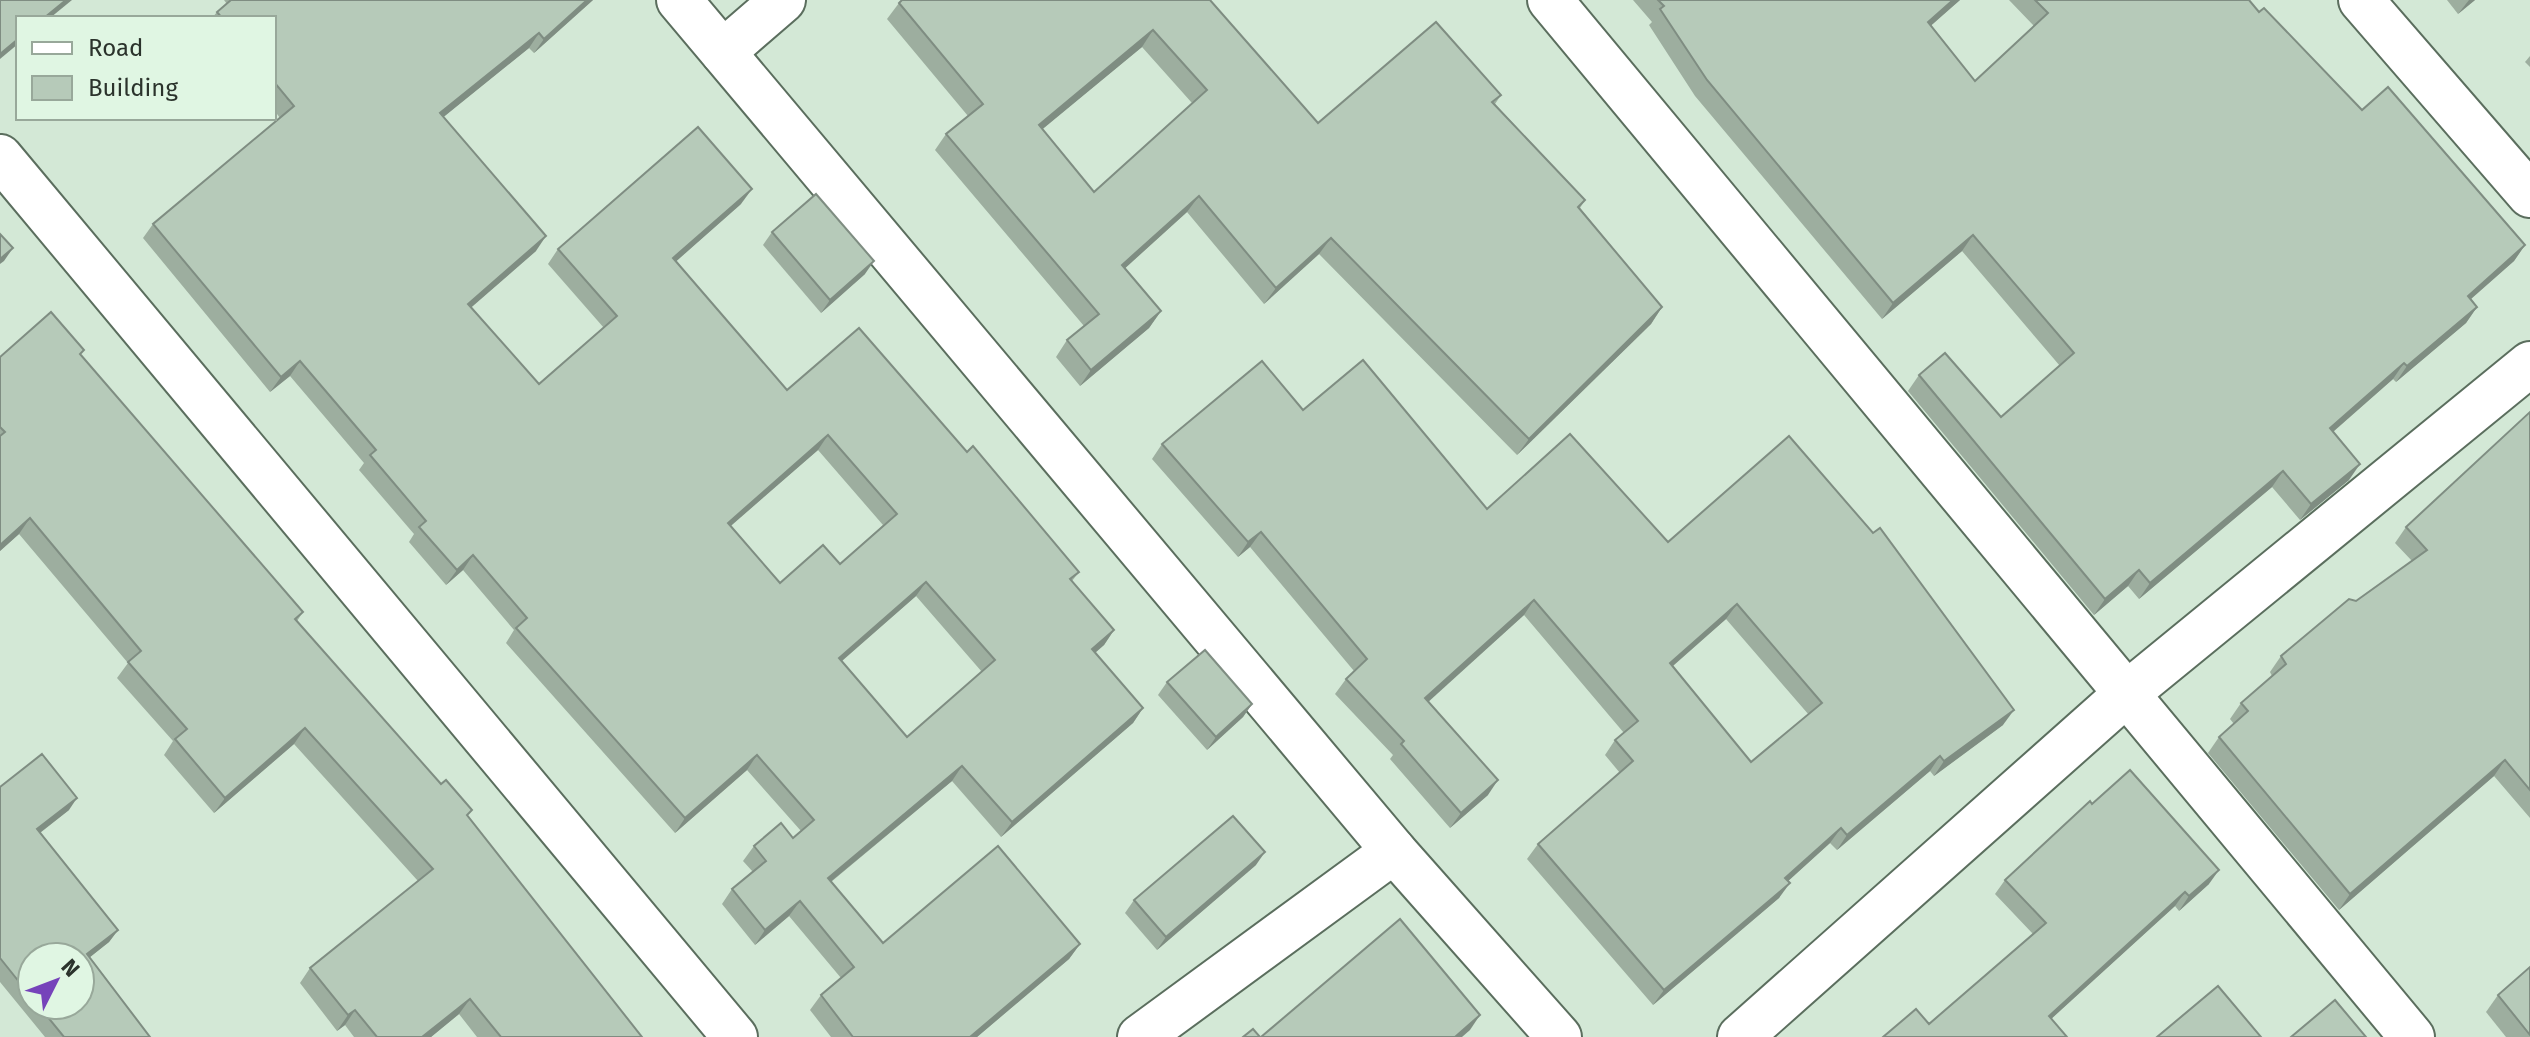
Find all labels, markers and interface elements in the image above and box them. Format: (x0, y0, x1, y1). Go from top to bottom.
legend (16, 16, 276, 120)
text: Road (88, 34, 143, 62)
text: Building (88, 74, 178, 102)
north arrow (16, 941, 96, 1021)
text: N (56, 953, 85, 982)

